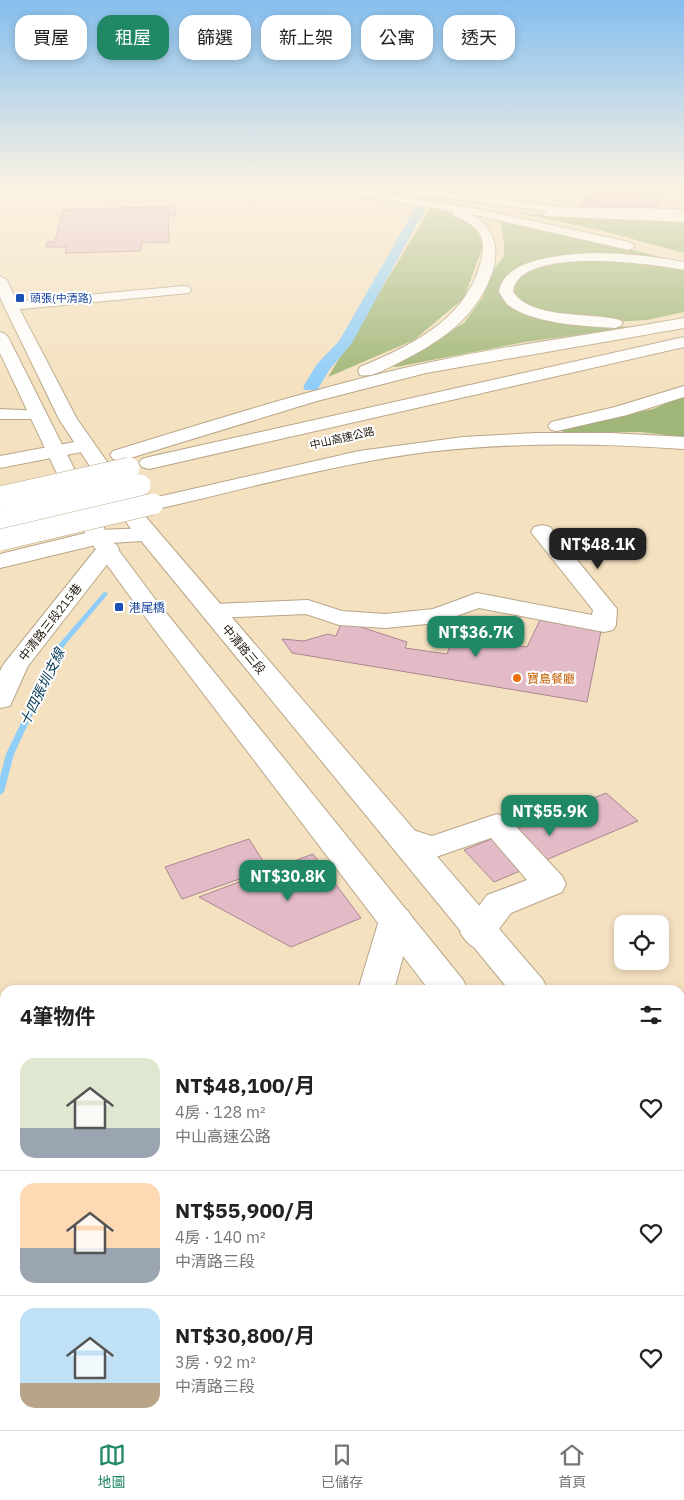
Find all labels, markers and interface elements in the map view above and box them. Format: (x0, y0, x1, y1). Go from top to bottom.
chip: 買屋 (15, 15, 87, 60)
chip: 租屋 (97, 15, 169, 60)
chip: 篩選 (179, 15, 251, 60)
chip: 新上架 (261, 15, 351, 60)
chip: 公寓 (361, 15, 433, 60)
chip: 透天 (443, 15, 515, 60)
place label: 頭張(中清路) (30, 291, 92, 305)
marker: 頭張(中清路) (14, 292, 26, 304)
street label: 中山高速公路 (308, 424, 376, 452)
pin: NT$48.1K (546, 528, 650, 570)
text: NT$48.1K (560, 534, 636, 554)
street label: 中清路三段215巷 (15, 580, 85, 664)
place label: 港尾橋 (129, 600, 165, 615)
marker: 港尾橋 (113, 601, 125, 613)
pin: NT$36.7K (424, 616, 528, 658)
street label: 中清路三段 (219, 621, 269, 677)
text: NT$36.7K (438, 622, 514, 642)
water label: 十四張圳支線 (15, 644, 69, 729)
place label: 寶島餐廳 (527, 671, 575, 686)
marker: 寶島餐廳 (511, 672, 523, 684)
pin: NT$55.9K (498, 794, 602, 837)
text: NT$55.9K (512, 801, 588, 821)
pin: NT$30.8K (236, 860, 340, 902)
text: NT$30.8K (250, 866, 326, 886)
map controls (614, 915, 669, 970)
button: locate (614, 915, 669, 970)
icon: filters (637, 1001, 665, 1029)
text: 4筆物件 (20, 1002, 96, 1030)
text: NT$48,100/月 (175, 1071, 315, 1099)
icon: home (60, 1078, 120, 1138)
icon: heart (637, 1094, 665, 1122)
text: 4房 · 128 m² (175, 1102, 265, 1122)
text: 中山高速公路 (175, 1126, 271, 1146)
text: NT$55,900/月 (175, 1196, 315, 1224)
icon: home (60, 1203, 120, 1263)
icon: heart (637, 1219, 665, 1247)
text: 4房 · 140 m² (175, 1227, 265, 1247)
text: 中清路三段 (175, 1251, 255, 1271)
text: NT$30,800/月 (175, 1321, 315, 1349)
icon: home (60, 1328, 120, 1388)
icon: heart (637, 1344, 665, 1372)
text: 3房 · 92 m² (175, 1352, 256, 1372)
text: 中清路三段 (175, 1376, 255, 1396)
tab: 地圖 (98, 1441, 126, 1491)
tab: 已儲存 (321, 1441, 363, 1491)
tab: 首頁 (558, 1441, 586, 1491)

